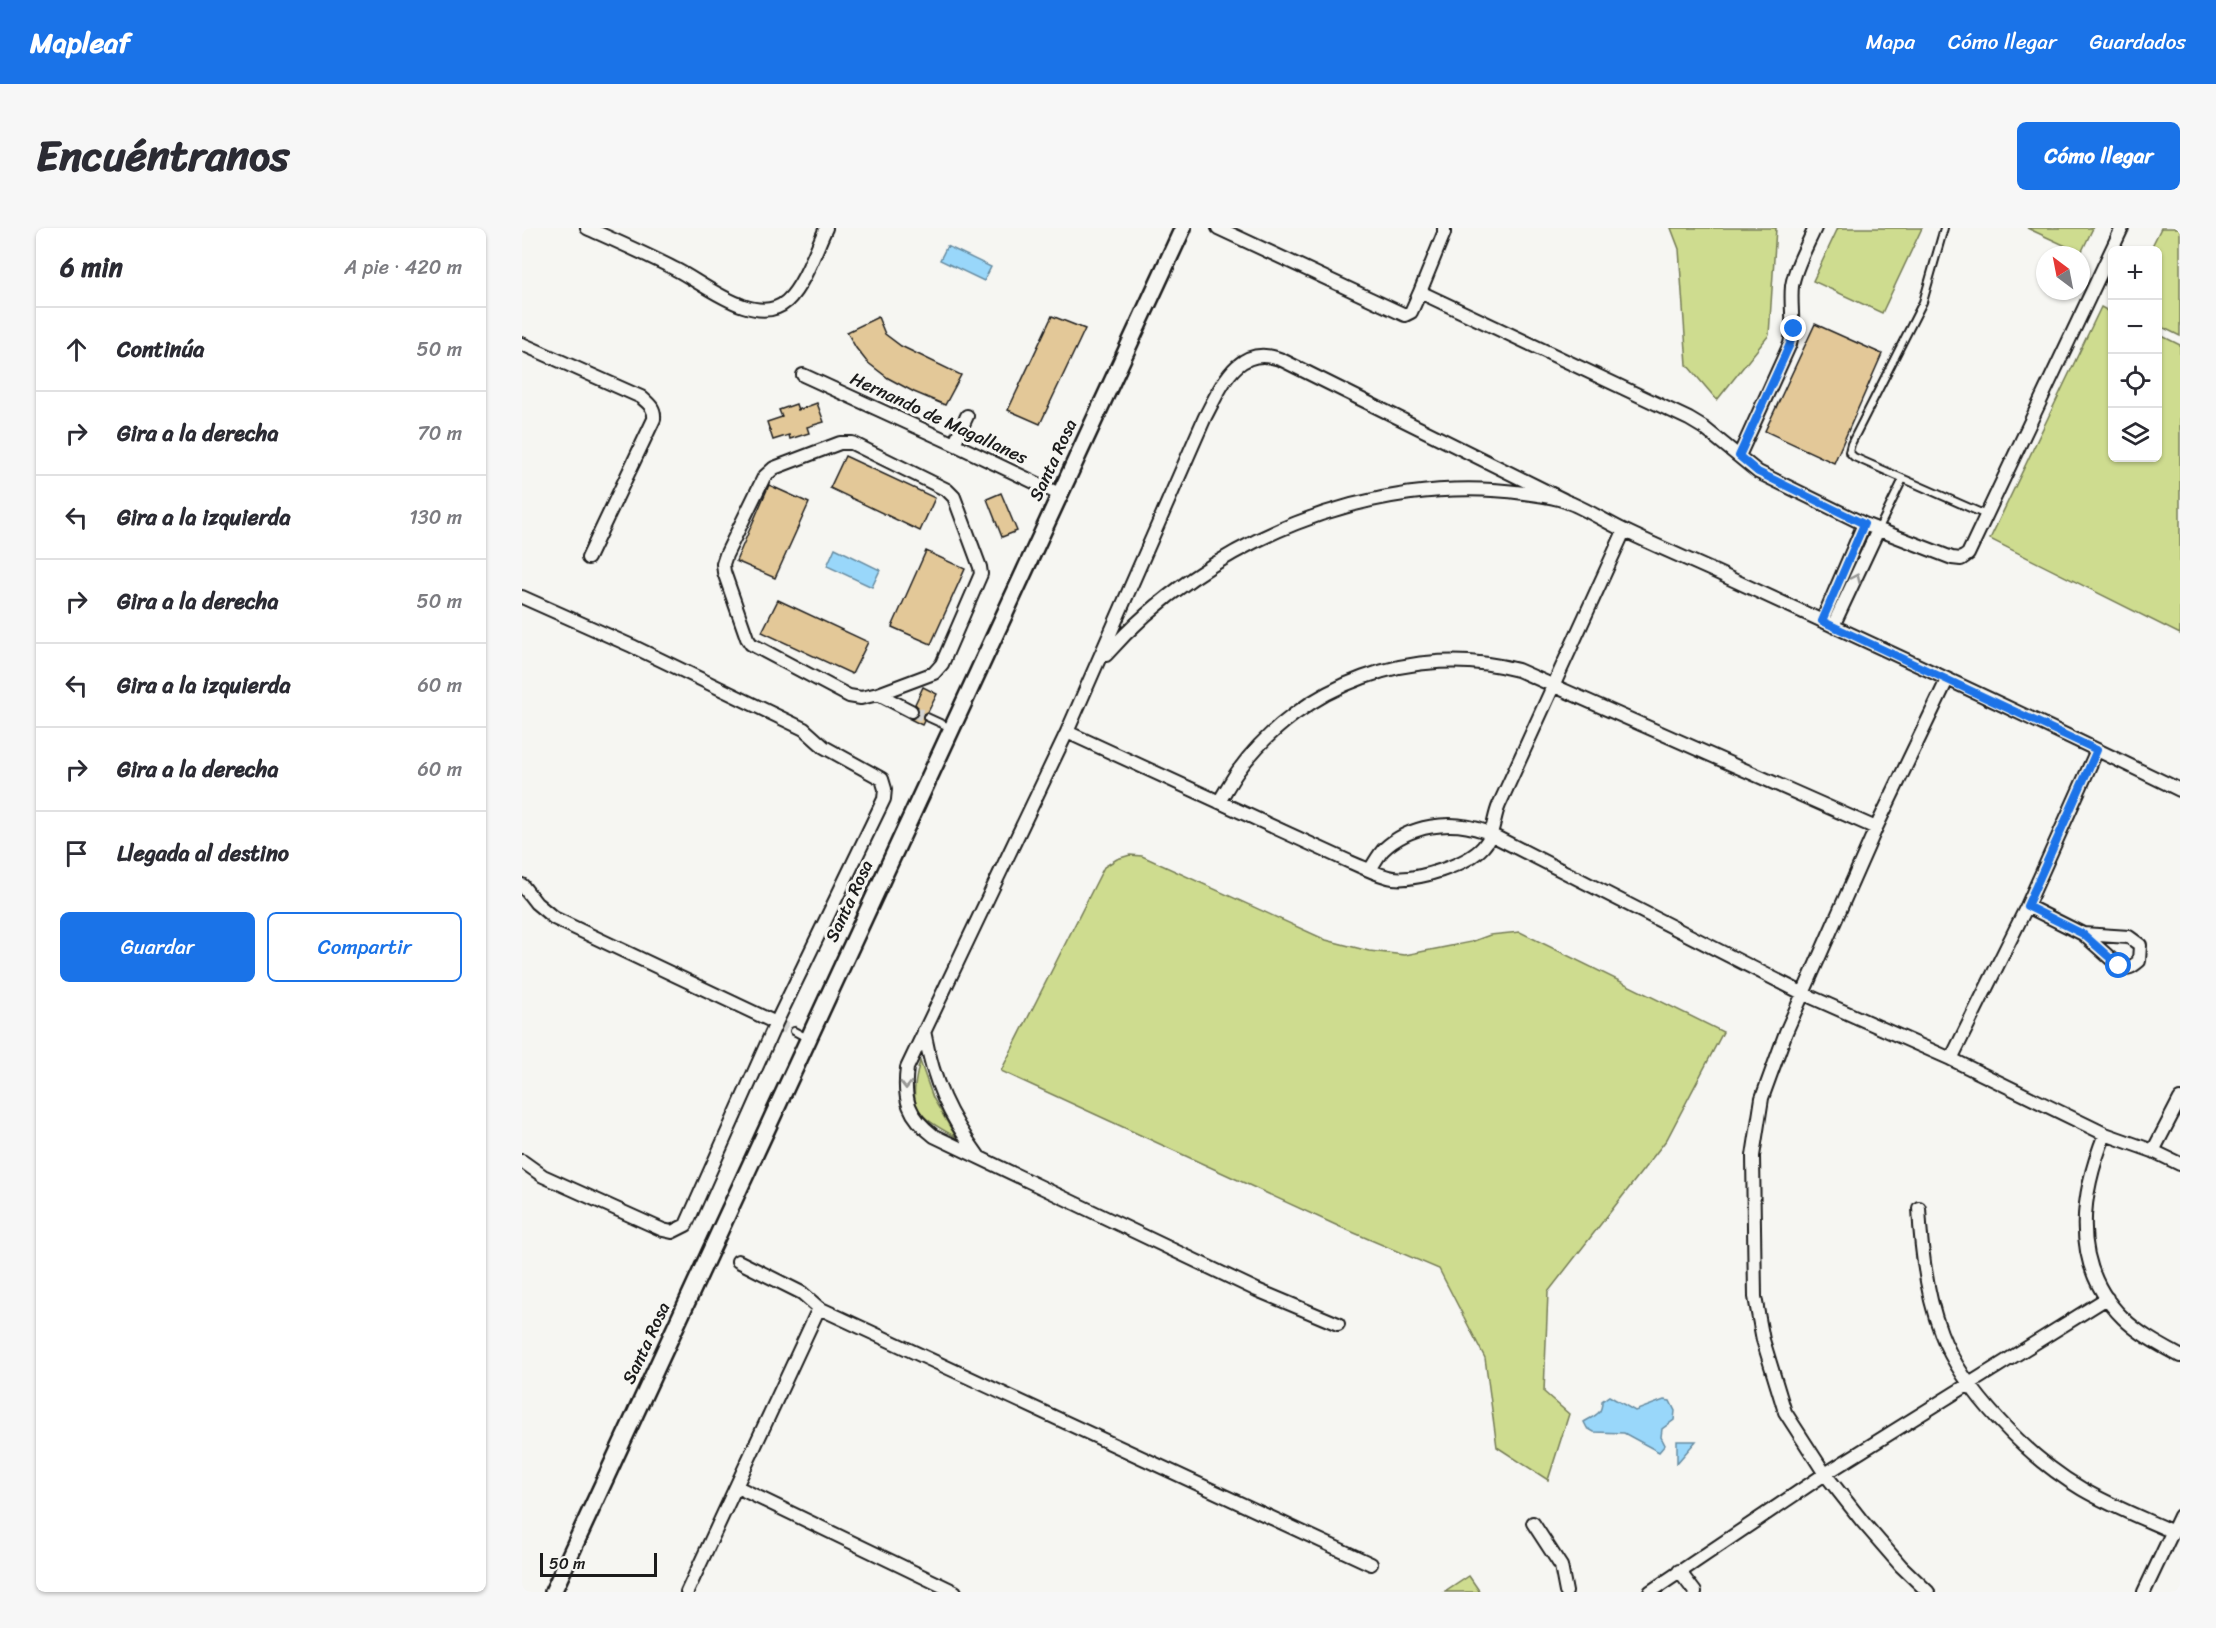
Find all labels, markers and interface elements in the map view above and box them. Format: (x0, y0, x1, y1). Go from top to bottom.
text: Mapleaf (30, 18, 130, 67)
text: Mapa (1866, 23, 1915, 61)
text: Cómo llegar (1948, 23, 2057, 61)
text: Guardados (2090, 23, 2186, 61)
text: Encuéntranos (36, 119, 289, 193)
button: Cómo llegar (2017, 122, 2180, 190)
text: 6 min (60, 244, 123, 290)
north arrow (2036, 246, 2090, 300)
map controls (2108, 246, 2162, 462)
button: + (2108, 246, 2162, 300)
text: A pie · 420 m (344, 250, 462, 285)
button: − (2108, 300, 2162, 354)
route end (1780, 315, 1806, 341)
text: Continúa (117, 330, 204, 369)
text: 50 m (417, 332, 462, 367)
icon: ahead (60, 333, 93, 366)
button: locate (2108, 354, 2162, 408)
street label: Hernando de Magallanes (845, 363, 1034, 474)
button: layers (2108, 408, 2162, 462)
street label: Santa Rosa (1020, 413, 1086, 507)
text: Gira a la derecha (117, 414, 278, 453)
text: 70 m (417, 416, 462, 451)
icon: right (60, 417, 93, 450)
text: Gira a la izquierda (117, 498, 290, 537)
text: 130 m (409, 500, 462, 535)
icon: left (60, 501, 93, 534)
one-way arrow (1848, 573, 1860, 584)
text: Gira a la derecha (117, 582, 278, 621)
text: 50 m (417, 584, 462, 619)
icon: right (60, 585, 93, 618)
text: Gira a la izquierda (117, 666, 290, 705)
text: 60 m (417, 668, 462, 703)
icon: left (60, 669, 93, 702)
text: Gira a la derecha (117, 750, 278, 789)
text: 60 m (417, 752, 462, 787)
icon: right (60, 753, 93, 786)
text: Llegada al destino (117, 834, 289, 873)
icon: arrive (60, 837, 93, 870)
street label: Santa Rosa (816, 854, 882, 948)
button: Guardar (60, 912, 255, 982)
button: Compartir (267, 912, 462, 982)
route start (2105, 952, 2131, 978)
one-way arrow (900, 1081, 912, 1090)
street label: Santa Rosa (613, 1296, 679, 1390)
text: 50 m (549, 1549, 585, 1578)
scale bar (540, 1550, 657, 1578)

